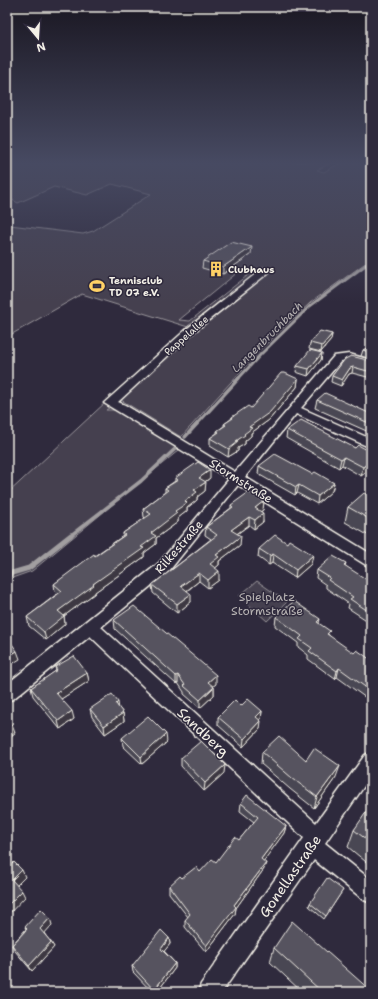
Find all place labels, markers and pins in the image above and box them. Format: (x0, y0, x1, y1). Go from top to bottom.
building icon: Clubhaus (207, 260, 225, 278)
place label: Clubhaus (228, 263, 275, 276)
place label: Tennisclub TD 07 e.V. (109, 274, 163, 299)
sports icon: Tennisclub TD 07 e.V. (88, 277, 106, 295)

